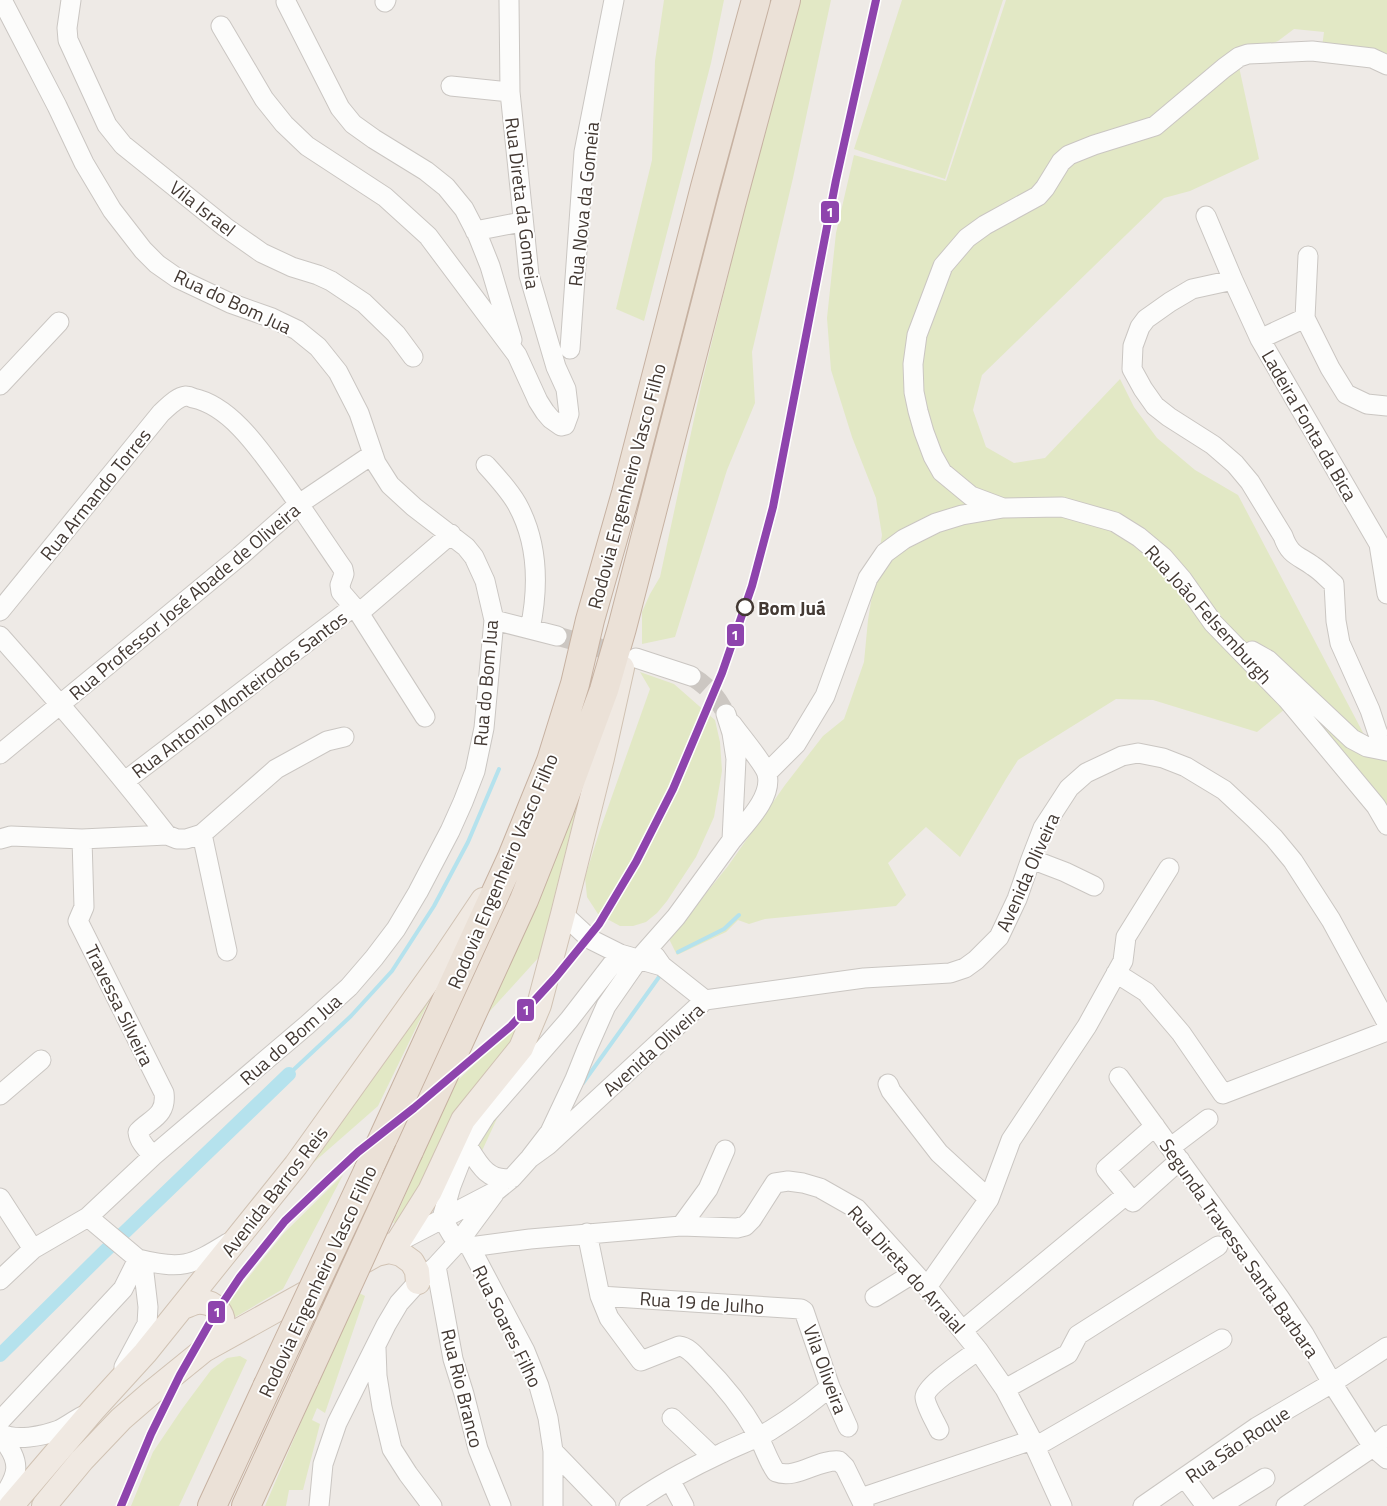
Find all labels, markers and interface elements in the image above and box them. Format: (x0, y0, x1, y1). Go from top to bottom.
street label: Rua Direta da Gomeia (498, 115, 548, 291)
street label: Rua Nova da Gomeia (560, 120, 606, 288)
street label: Vila Israel (164, 173, 242, 243)
line badge: 1 (820, 200, 840, 224)
text: 1 (826, 201, 834, 222)
street label: Rua do Bom Jua (169, 261, 297, 341)
street label: Ladeira Fonta da Bica (1255, 344, 1365, 506)
street label: Rodovia Engenheiro Vasco Filho (579, 360, 673, 612)
street label: Rua Armando Torres (32, 421, 158, 566)
street label: Rua Professor José Abade de Oliveira (62, 495, 306, 707)
street label: Rua João Felsemburgh (1138, 538, 1280, 690)
place label: Bom Juá (758, 593, 826, 622)
marker: Bom Juá (736, 598, 754, 616)
street label: Rua Antonio Monteirodos Santos (125, 603, 353, 785)
street label: Rua do Bom Jua (465, 618, 505, 747)
line badge: 1 (726, 623, 745, 647)
text: 1 (731, 624, 739, 645)
street label: Rodovia Engenheiro Vasco Filho (439, 749, 565, 993)
street label: Avenida Oliveira (988, 807, 1066, 936)
street label: Travessa Silveira (78, 939, 162, 1071)
street label: Rua do Bom Jua (233, 986, 348, 1091)
street label: Avenida Oliveira (596, 995, 710, 1102)
line badge: 1 (516, 998, 535, 1022)
text: 1 (522, 999, 530, 1020)
street label: Avenida Barros Reis (214, 1119, 334, 1263)
street label: Segunda Travessa Santa Barbara (1153, 1132, 1327, 1364)
street label: Rodovia Engenheiro Vasco Filho (250, 1160, 384, 1402)
street label: Rua Direta do Arraial (841, 1198, 973, 1340)
street label: Rua Soares Filho (466, 1260, 550, 1392)
street label: Rua 19 de Julho (639, 1283, 765, 1321)
line badge: 1 (207, 1300, 226, 1324)
text: 1 (213, 1301, 221, 1322)
street label: Vila Oliveira (796, 1320, 856, 1418)
street label: Rua Rio Branco (434, 1325, 492, 1451)
street label: Rua São Roque (1179, 1398, 1295, 1490)

